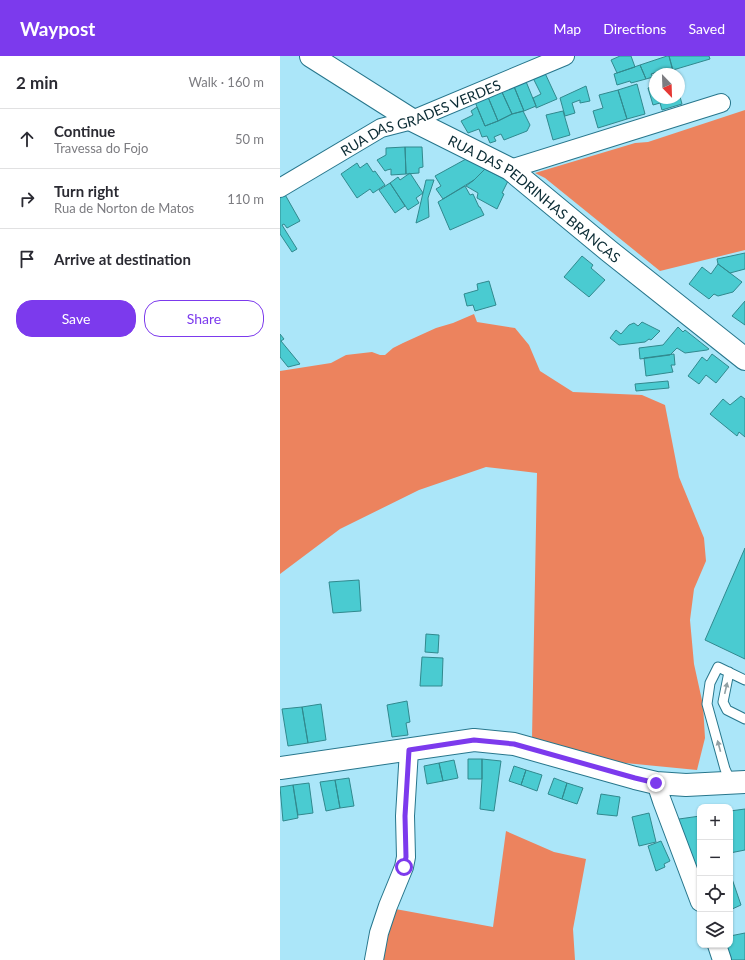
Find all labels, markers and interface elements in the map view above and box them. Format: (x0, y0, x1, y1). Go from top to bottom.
text: Waypost (20, 17, 95, 40)
text: Map (554, 20, 581, 37)
text: Directions (603, 20, 666, 37)
text: Saved (688, 20, 725, 37)
north arrow (649, 68, 685, 104)
text: 2 min (16, 72, 58, 93)
text: Walk · 160 m (188, 74, 264, 90)
street label: RUA DAS GRADES VERDES (337, 75, 503, 159)
text: Continue (54, 122, 115, 140)
icon: ahead (16, 128, 38, 150)
text: 50 m (235, 131, 264, 147)
street label: RUA DAS PEDRINHAS BRANCAS (446, 131, 624, 266)
text: Travessa do Fojo (54, 140, 148, 156)
text: Turn right (54, 182, 119, 200)
icon: right (16, 188, 38, 210)
text: 110 m (227, 191, 264, 207)
text: Rua de Norton de Matos (54, 200, 194, 216)
icon: arrive (16, 248, 38, 270)
text: Arrive at destination (54, 250, 191, 268)
button: Save (16, 300, 136, 337)
button: Share (144, 300, 264, 337)
one-way arrow (723, 682, 729, 694)
one-way arrow (716, 740, 722, 752)
route end (647, 774, 665, 792)
map controls (697, 804, 733, 948)
button: + (697, 804, 733, 840)
button: − (697, 840, 733, 876)
route start (395, 858, 413, 876)
button: locate (697, 876, 733, 912)
button: layers (697, 912, 733, 948)

